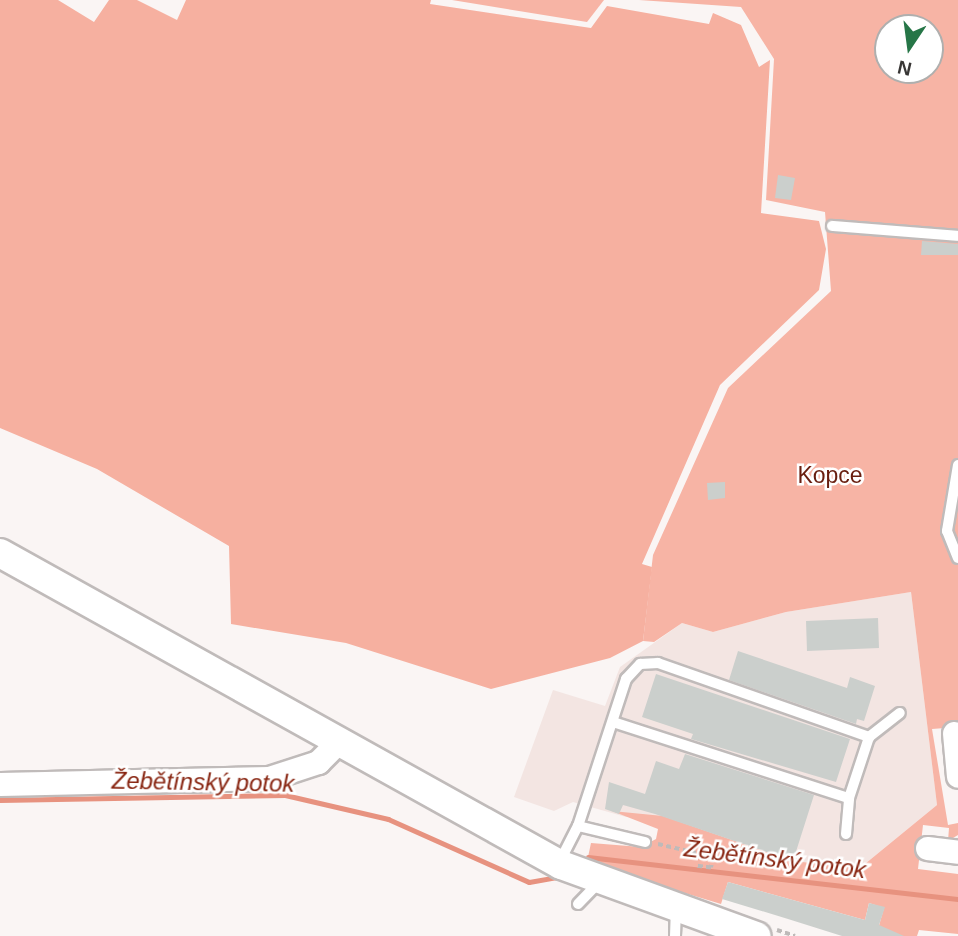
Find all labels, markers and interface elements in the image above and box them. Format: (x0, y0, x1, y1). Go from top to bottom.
north arrow (874, 14, 944, 84)
text: N (896, 56, 914, 80)
park label: Kopce (797, 461, 863, 489)
water label: Žebětínský potok (111, 766, 295, 798)
water label: Žebětínský potok (683, 834, 867, 884)

